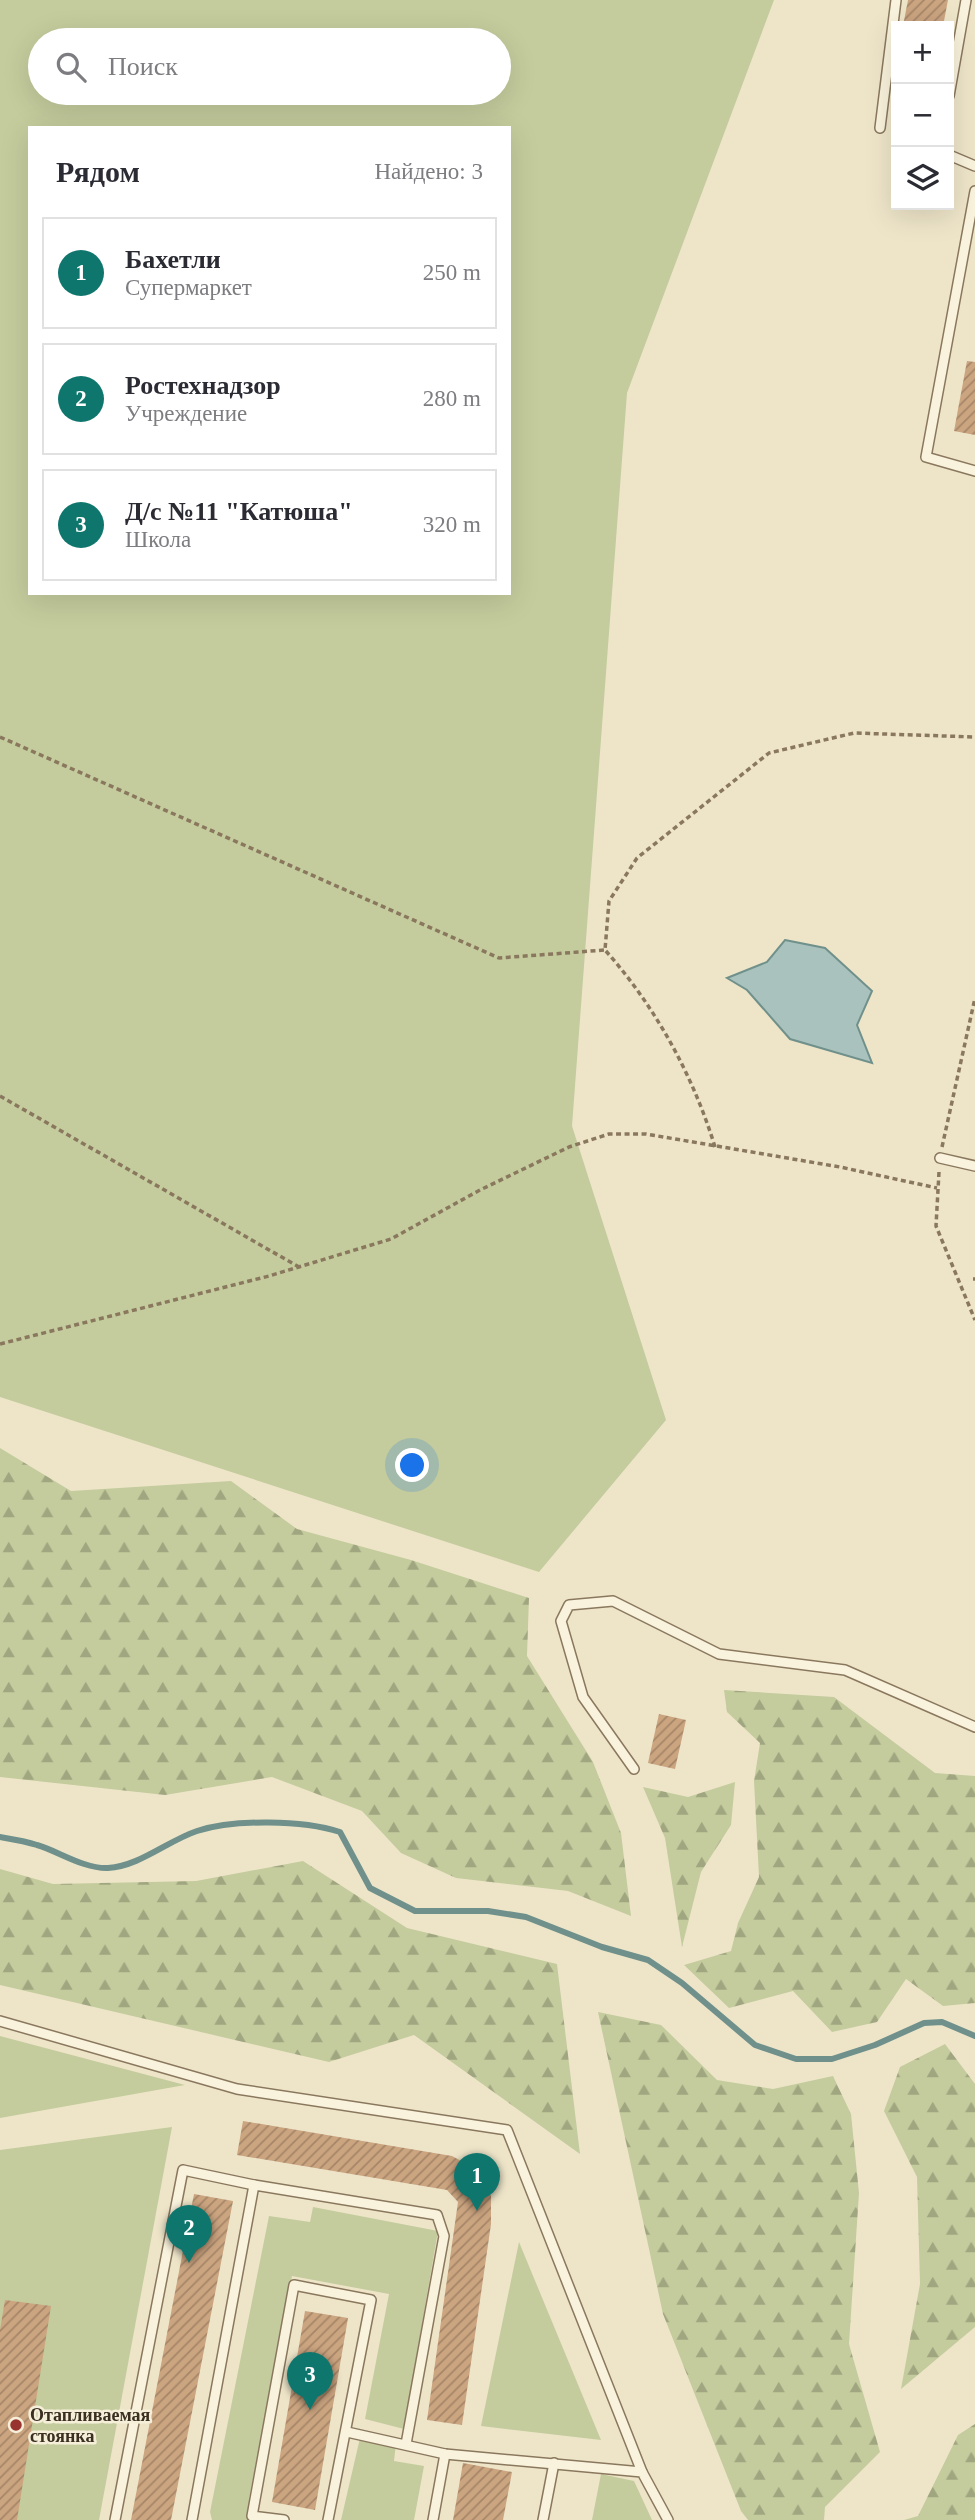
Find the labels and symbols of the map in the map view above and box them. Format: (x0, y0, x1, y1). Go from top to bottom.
your location (395, 1448, 429, 1482)
pin: 1 (454, 2153, 500, 2211)
pin: 2 (166, 2205, 212, 2263)
pin: 3 (287, 2352, 333, 2410)
place label: Отапливаемая стоянка (30, 2405, 151, 2446)
marker: Отапливаемая стоянка (8, 2417, 24, 2433)

